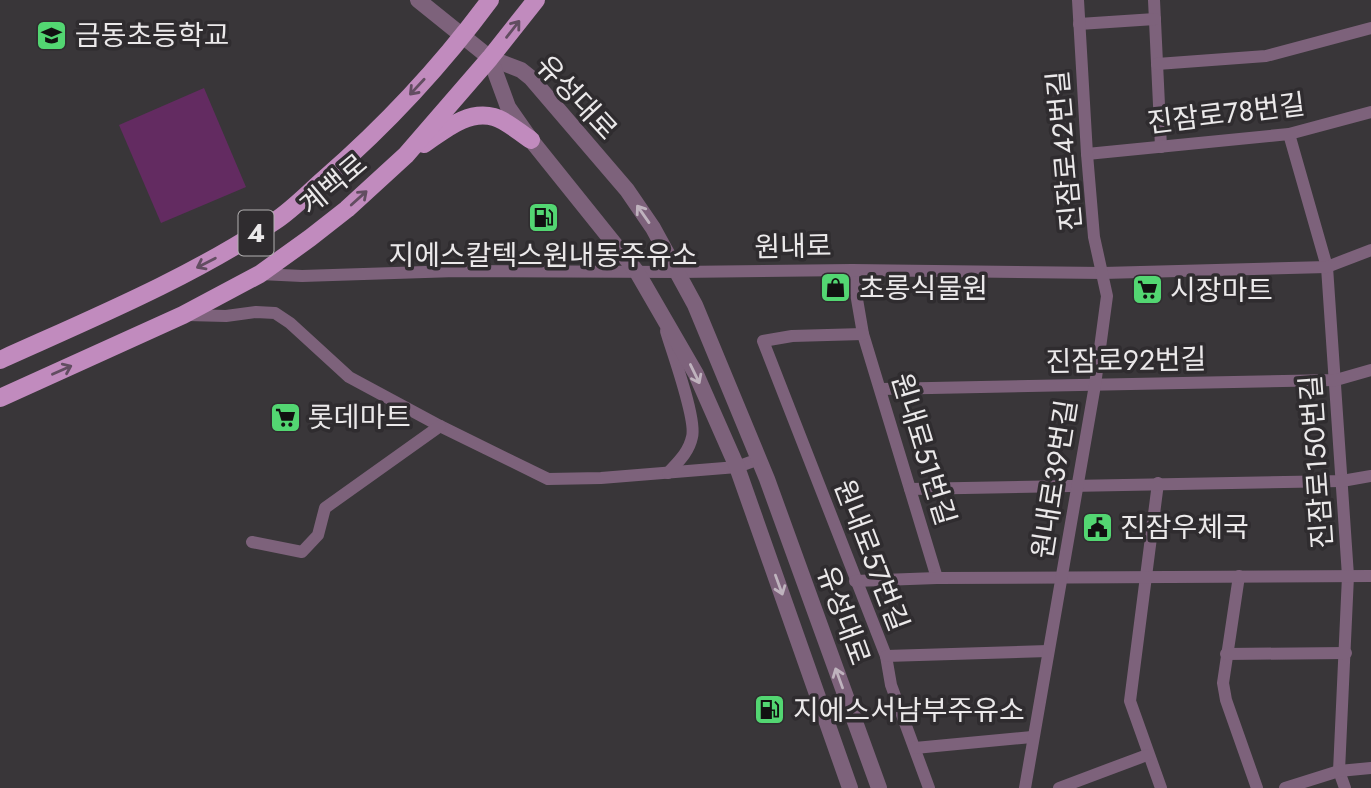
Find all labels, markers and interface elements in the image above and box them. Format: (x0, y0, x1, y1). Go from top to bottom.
place label: 금동초등학교 (75, 15, 230, 56)
school or university icon: 금동초등학교 (35, 18, 69, 52)
one-way arrow (505, 21, 520, 39)
street label: 유성대로 (527, 46, 627, 149)
street label: 진잠로42번길 (1037, 69, 1092, 233)
one-way arrow (409, 78, 425, 96)
street label: 진잠로78번길 (1145, 83, 1307, 144)
street label: 계백로 (291, 144, 376, 225)
one-way arrow (350, 189, 367, 206)
fuel station icon: 지에스칼텍스원내동주유소 (526, 201, 560, 235)
one-way arrow (636, 205, 650, 224)
road number: 4 (238, 210, 274, 256)
street label: 원내로 (754, 225, 832, 268)
place label: 지에스칼텍스원내동주유소 (388, 235, 698, 276)
one-way arrow (196, 256, 217, 270)
place label: 초롱식물원 (859, 268, 988, 309)
place label: 시장마트 (1170, 270, 1273, 311)
shop icon: 초롱식물원 (819, 271, 853, 305)
supermarket icon: 시장마트 (1130, 273, 1164, 307)
street label: 진잠로92번길 (1045, 339, 1207, 382)
one-way arrow (51, 363, 72, 376)
one-way arrow (689, 363, 703, 384)
street label: 원내로51번길 (881, 368, 966, 530)
street label: 진잠로150번길 (1290, 374, 1343, 550)
place label: 롯데마트 (308, 397, 411, 438)
street label: 원내로39번길 (1022, 397, 1087, 561)
supermarket icon: 롯데마트 (268, 400, 302, 434)
street label: 원내로57번길 (824, 473, 919, 637)
place label: 진잠우체국 (1120, 507, 1249, 548)
public building icon: 진잠우체국 (1080, 510, 1114, 544)
street label: 유성대로 (807, 560, 880, 671)
one-way arrow (774, 574, 786, 596)
one-way arrow (831, 667, 844, 689)
place label: 지에스서남부주유소 (793, 690, 1025, 731)
fuel station icon: 지에스서남부주유소 (753, 693, 787, 727)

